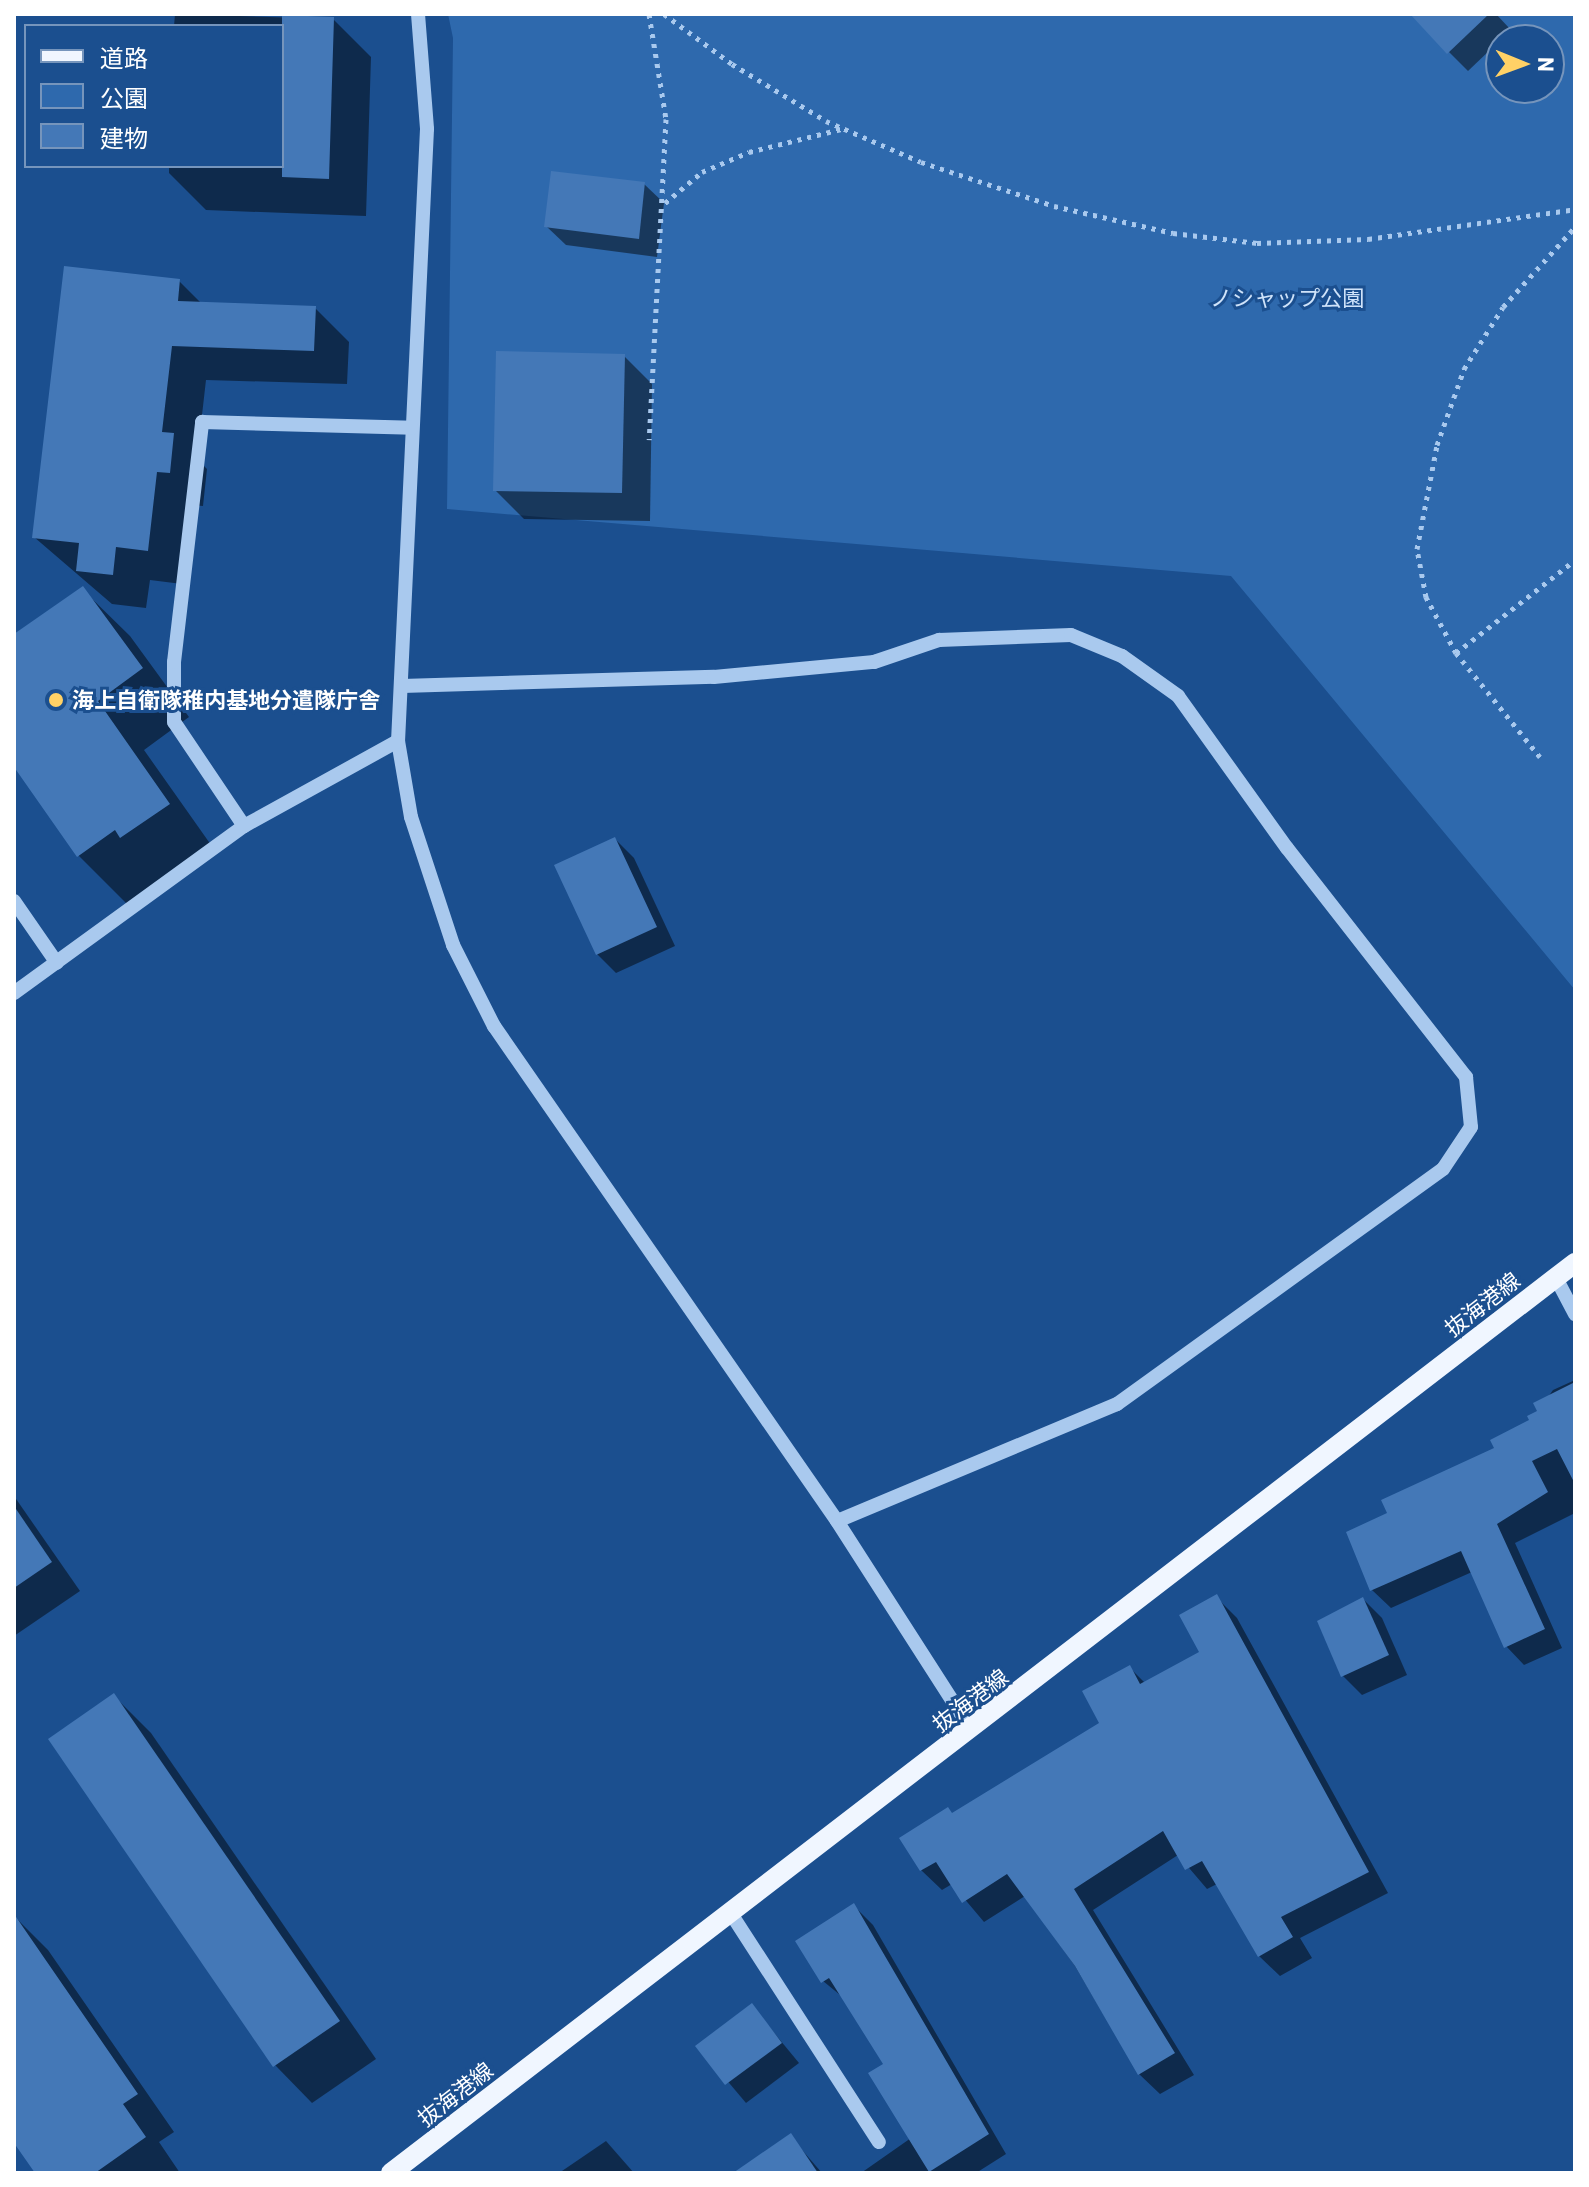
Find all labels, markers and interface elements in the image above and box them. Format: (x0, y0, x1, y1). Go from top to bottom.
legend (24, 24, 284, 168)
north arrow (1485, 24, 1565, 104)
text: 道路 (100, 43, 148, 72)
text: N (1534, 57, 1560, 72)
text: 公園 (100, 83, 148, 112)
text: 建物 (100, 123, 148, 152)
park label: ノシャップ公園 (1210, 285, 1364, 311)
place label: 海上自衛隊稚内基地分遣隊庁舎 (72, 687, 380, 713)
marker: 海上自衛隊稚内基地分遣隊庁舎 (47, 691, 65, 709)
street label: 抜海港線 (1439, 1267, 1525, 1341)
street label: 抜海港線 (927, 1663, 1013, 1737)
street label: 抜海港線 (412, 2057, 498, 2131)

